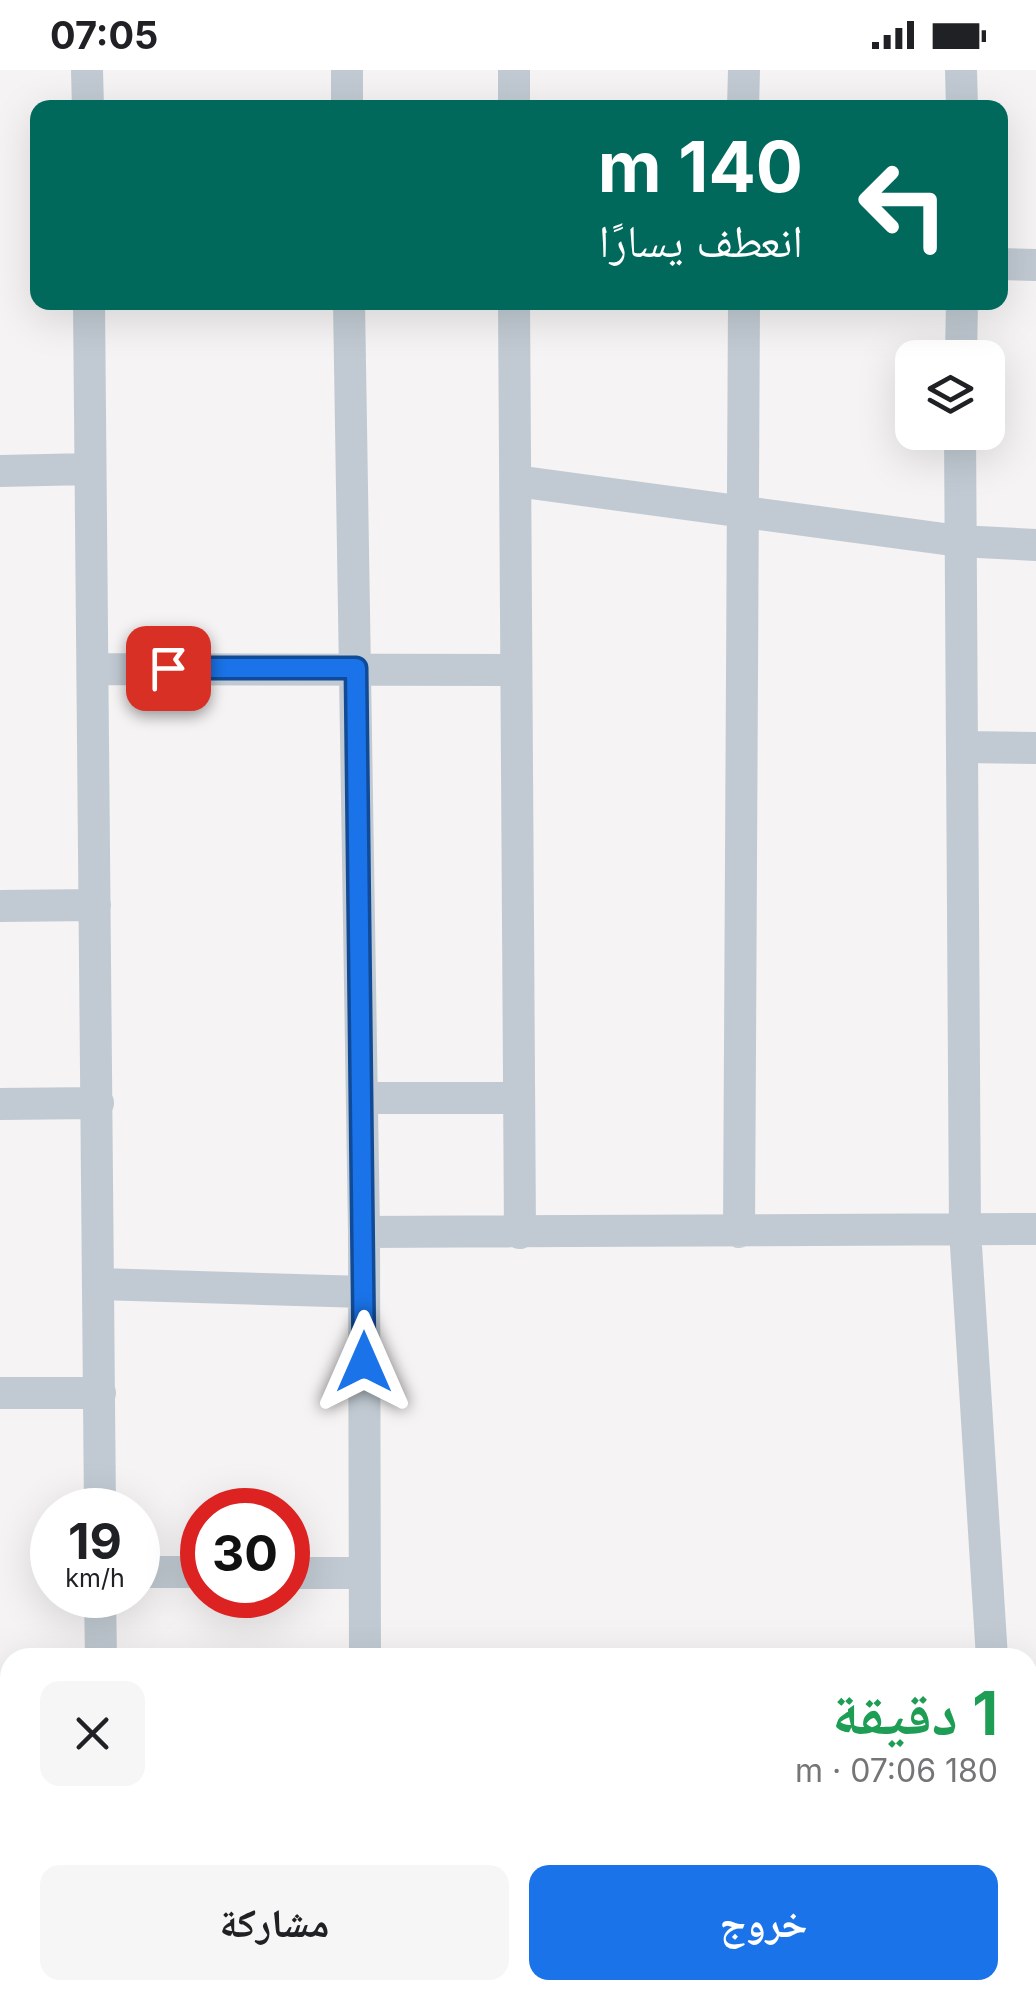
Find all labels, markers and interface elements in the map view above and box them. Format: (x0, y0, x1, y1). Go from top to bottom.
text: 07:05 (50, 12, 158, 58)
text: 140 m (598, 124, 803, 209)
icon: left (838, 140, 968, 270)
text: انعطف يسارًا (599, 213, 803, 268)
map controls (895, 340, 1005, 450)
button: layers (895, 340, 1005, 450)
pin (126, 626, 211, 711)
icon: arrive (141, 641, 196, 696)
position arrow (312, 1310, 416, 1414)
speed limit sign: 30 (180, 1488, 310, 1618)
text: 19 (68, 1511, 122, 1571)
text: km/h (65, 1563, 125, 1593)
text: 1 دقيقة (832, 1677, 998, 1749)
button: close (40, 1681, 145, 1786)
text: 180 m · 07:06 (795, 1751, 998, 1790)
button: مشاركة (40, 1865, 509, 1980)
button: خروج (529, 1865, 998, 1980)

